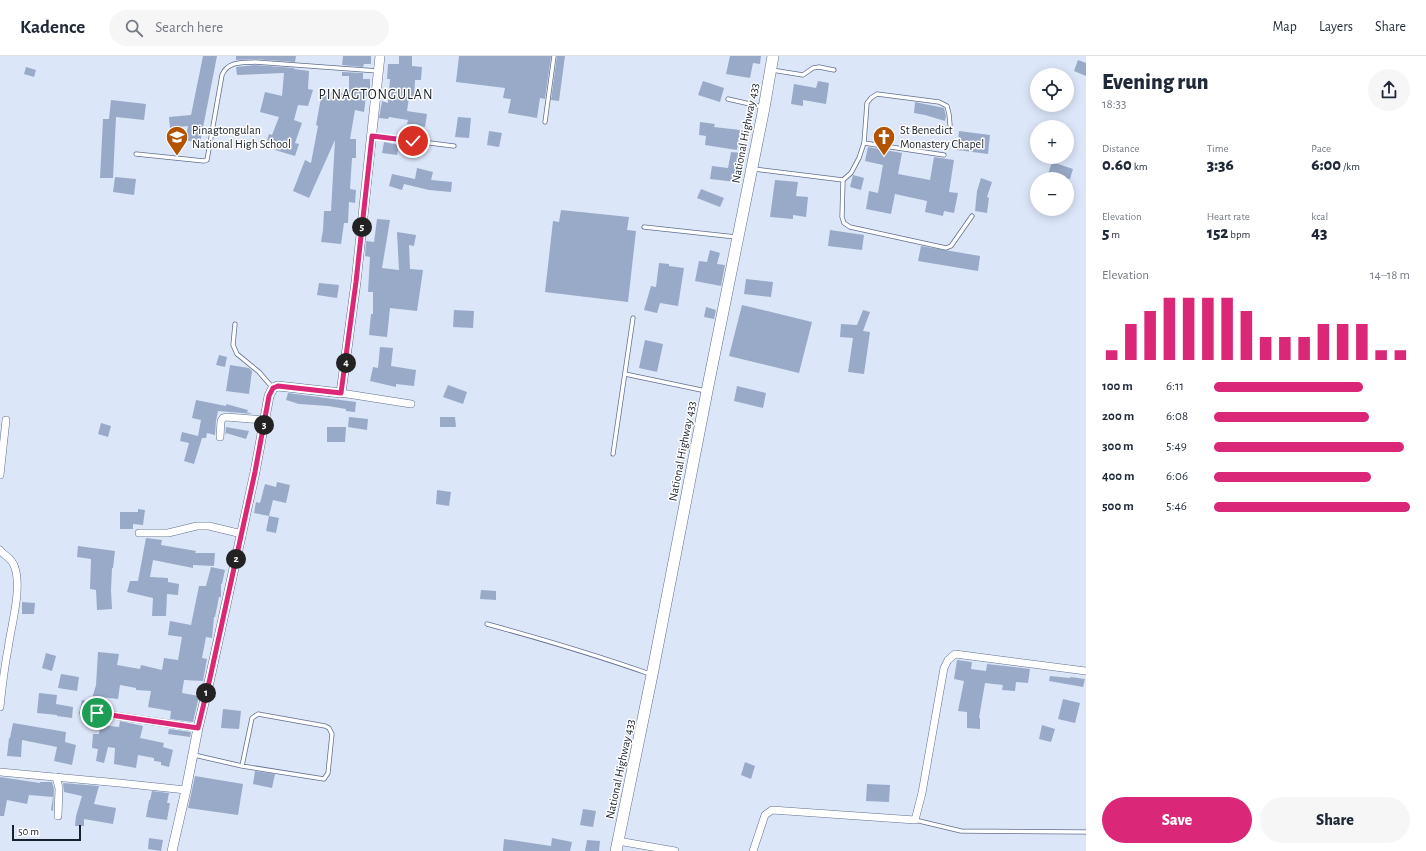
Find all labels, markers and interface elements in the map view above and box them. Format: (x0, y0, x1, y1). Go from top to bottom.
search box (109, 10, 389, 46)
icon: search (123, 17, 145, 39)
text: Kadence (20, 18, 85, 37)
text: Search here (155, 20, 223, 35)
text: Map (1272, 20, 1297, 34)
text: Layers (1319, 20, 1353, 34)
text: Share (1375, 20, 1406, 34)
map controls (1030, 68, 1074, 216)
button: locate (1030, 68, 1074, 112)
button: share (1368, 69, 1410, 111)
text: Evening run (1102, 71, 1209, 93)
street label: National Highway 433 (729, 82, 762, 184)
district label: PINAGTONGULAN (318, 88, 434, 102)
text: 18:33 (1102, 98, 1126, 111)
button: + (1030, 120, 1074, 164)
school or university icon: Pinagtongulan National High School (164, 124, 190, 157)
place label: Pinagtongulan National High School (192, 124, 291, 150)
pin (396, 124, 430, 158)
church icon: St Benedict Monastery Chapel (871, 124, 897, 157)
place label: St Benedict Monastery Chapel (900, 124, 984, 151)
icon: check (402, 130, 424, 152)
text: Distance (1102, 143, 1139, 154)
text: Time (1207, 143, 1229, 154)
text: Pace (1311, 143, 1331, 154)
text: 0.60 (1102, 156, 1132, 173)
text: 3:36 (1207, 156, 1234, 173)
text: 6:00 (1311, 156, 1341, 173)
text: km (1132, 161, 1147, 172)
text: /km (1341, 161, 1360, 172)
button: − (1030, 172, 1074, 216)
text: Elevation (1102, 211, 1142, 222)
text: Heart rate (1207, 211, 1250, 222)
text: kcal (1311, 211, 1328, 222)
pin: 5 (352, 217, 372, 237)
text: 5 (360, 221, 364, 232)
text: 5 (1102, 224, 1109, 241)
text: 152 (1207, 224, 1229, 241)
text: 43 (1311, 224, 1328, 241)
text: m (1109, 229, 1120, 240)
text: bpm (1229, 229, 1250, 240)
text: Elevation (1102, 269, 1149, 282)
text: 14–18 m (1370, 269, 1410, 282)
pin: 4 (336, 353, 356, 373)
text: 4 (343, 357, 349, 368)
text: 100 m (1102, 380, 1133, 393)
text: 6:11 (1166, 380, 1184, 393)
street label: National Highway 433 (666, 400, 699, 502)
text: 200 m (1102, 410, 1134, 423)
text: 6:08 (1166, 410, 1188, 423)
pin: 3 (254, 415, 274, 435)
text: 3 (262, 419, 266, 430)
text: 300 m (1102, 440, 1134, 453)
text: 5:49 (1166, 440, 1187, 453)
text: 400 m (1102, 470, 1135, 483)
text: 6:06 (1166, 470, 1188, 483)
text: 500 m (1102, 500, 1134, 513)
text: 5:46 (1166, 500, 1187, 513)
pin: 2 (226, 549, 246, 569)
text: 2 (233, 553, 239, 564)
pin: 1 (196, 683, 216, 703)
text: 1 (204, 687, 208, 698)
pin (80, 696, 114, 730)
icon: arrive (86, 702, 108, 724)
street label: National Highway 433 (604, 718, 637, 820)
button: Save (1102, 797, 1252, 843)
button: Share (1260, 797, 1410, 843)
scale bar (12, 823, 81, 842)
text: 50 m (18, 826, 39, 837)

